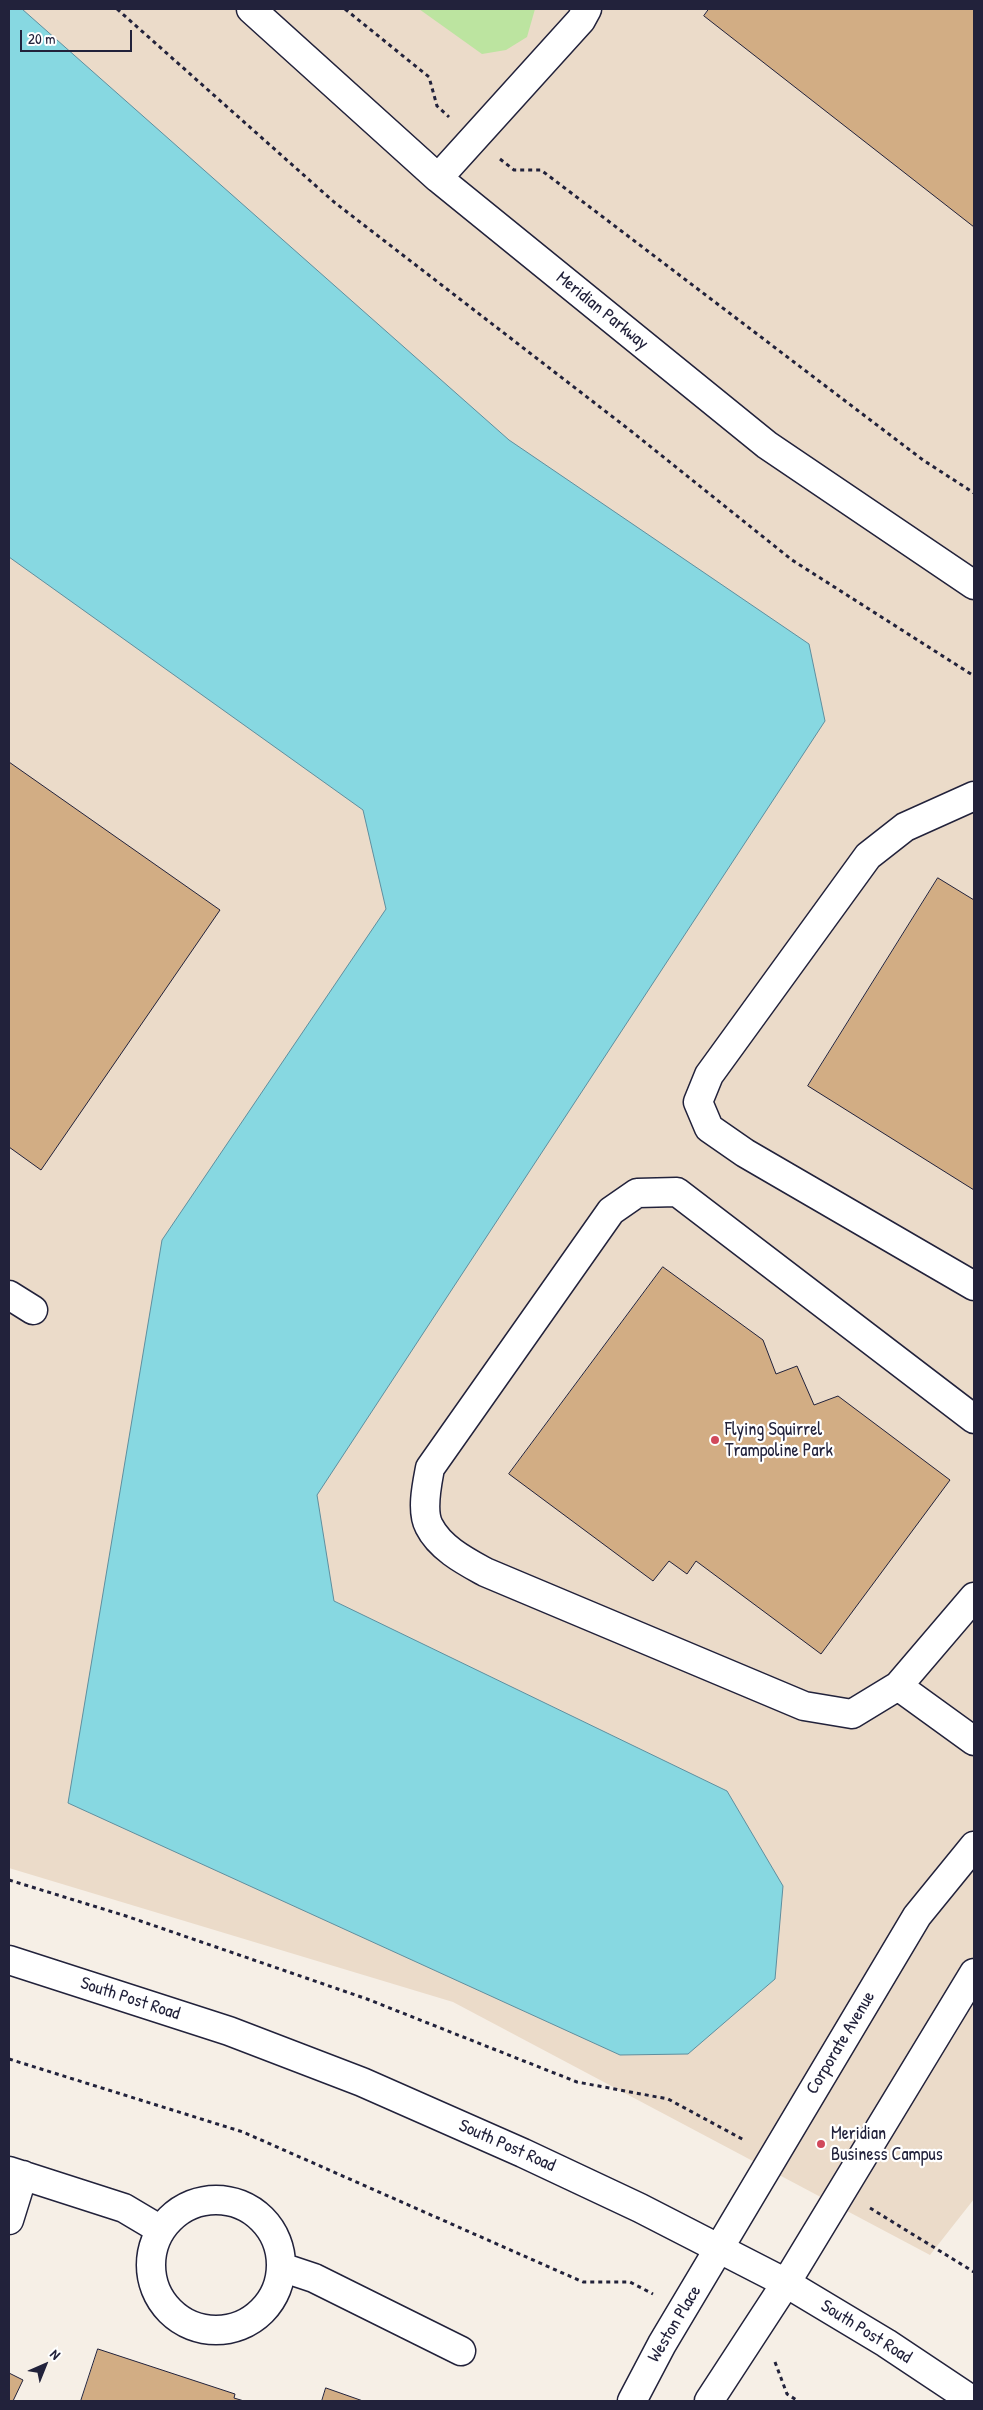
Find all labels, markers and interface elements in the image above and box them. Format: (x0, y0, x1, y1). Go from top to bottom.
scale bar (22, 20, 135, 52)
text: 20 m (28, 28, 55, 49)
street label: Meridian Parkway (552, 267, 652, 355)
place label: Flying Squirrel Trampoline Park (725, 1419, 833, 1462)
marker: Flying Squirrel Trampoline Park (709, 1434, 721, 1446)
street label: South Post Road (78, 1973, 182, 2025)
street label: Corporate Avenue (802, 1988, 880, 2098)
street label: South Post Road (455, 2115, 559, 2177)
place label: Meridian Business Campus (831, 2123, 943, 2166)
marker: Meridian Business Campus (815, 2138, 827, 2150)
street label: Weston Place (644, 2282, 706, 2366)
street label: South Post Road (816, 2295, 916, 2369)
north arrow (20, 2340, 70, 2390)
text: N (46, 2344, 65, 2363)

